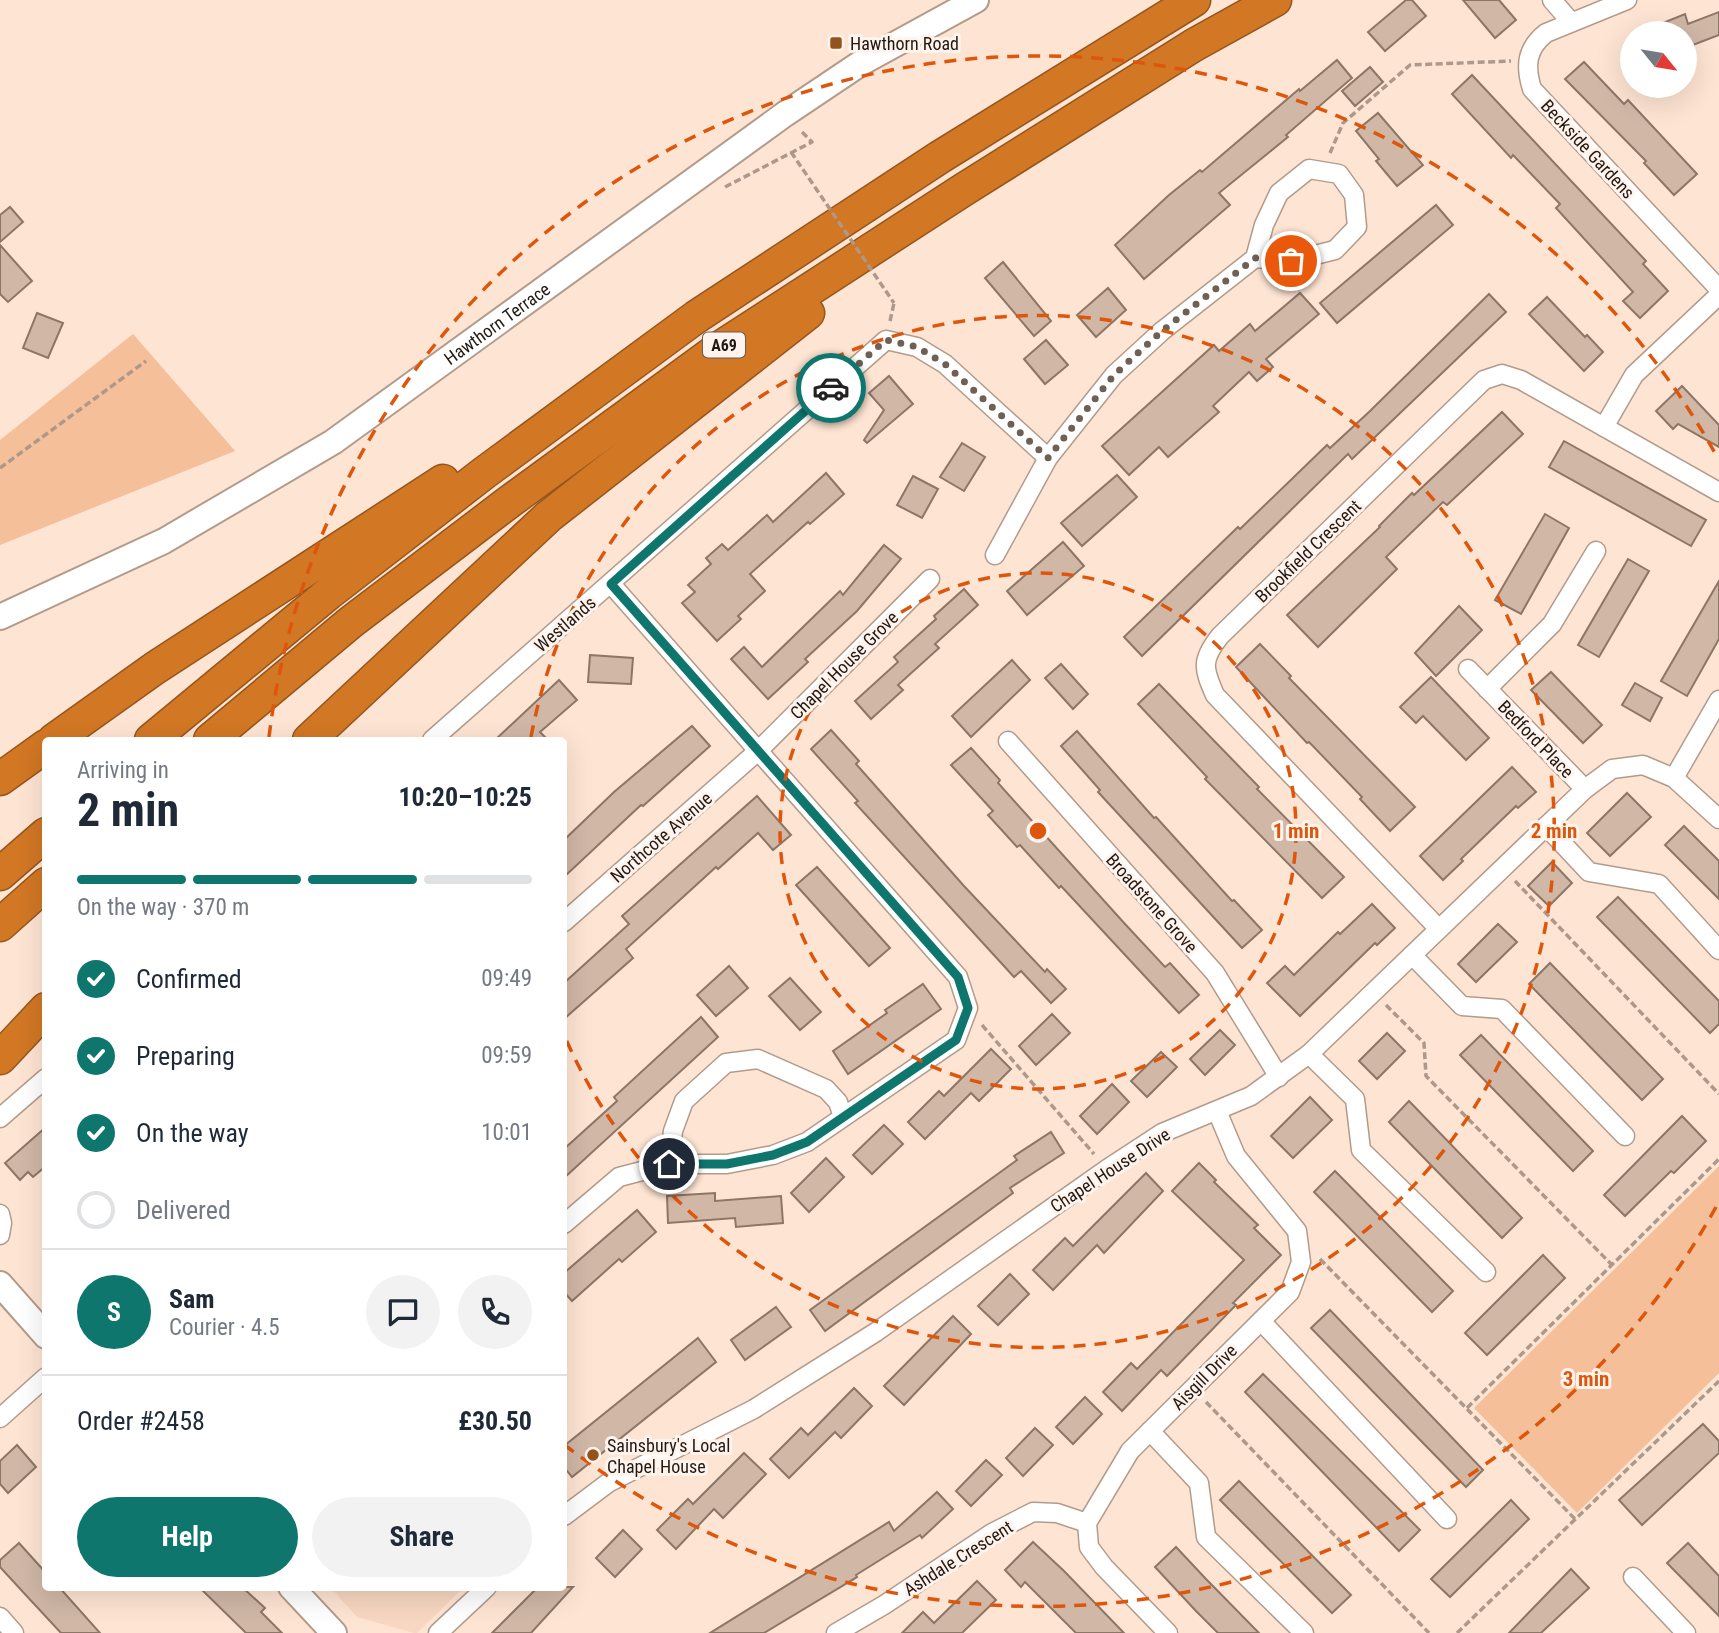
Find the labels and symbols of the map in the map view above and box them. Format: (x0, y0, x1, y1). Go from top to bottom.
north arrow (1620, 21, 1698, 98)
place label: Hawthorn Road (850, 33, 959, 54)
marker: Hawthorn Road (828, 35, 844, 51)
street label: Beckside Gardens (1537, 95, 1639, 203)
pin (1261, 231, 1321, 291)
street label: Hawthorn Terrace (440, 278, 554, 368)
road number: A69 (703, 332, 745, 358)
courier (796, 353, 866, 423)
street label: Brookfield Crescent (1251, 495, 1365, 607)
street label: Westlands (530, 592, 600, 656)
street label: Chapel House Grove (786, 607, 902, 723)
street label: Bedford Place (1494, 696, 1578, 782)
street label: Northcote Avenue (606, 787, 716, 887)
centre of rings (1026, 819, 1050, 843)
text: 1 min (1273, 819, 1319, 843)
text: 2 min (1531, 819, 1577, 843)
street label: Broadstone Grove (1102, 849, 1202, 957)
street label: Chapel House Drive (1046, 1123, 1174, 1217)
pin (639, 1134, 699, 1194)
street label: Aisgill Drive (1167, 1340, 1241, 1414)
text: 3 min (1563, 1367, 1609, 1391)
place label: Sainsbury's Local Chapel House (607, 1435, 730, 1477)
marker: Sainsbury's Local Chapel House (585, 1447, 601, 1463)
street label: Ashdale Crescent (900, 1516, 1016, 1600)

